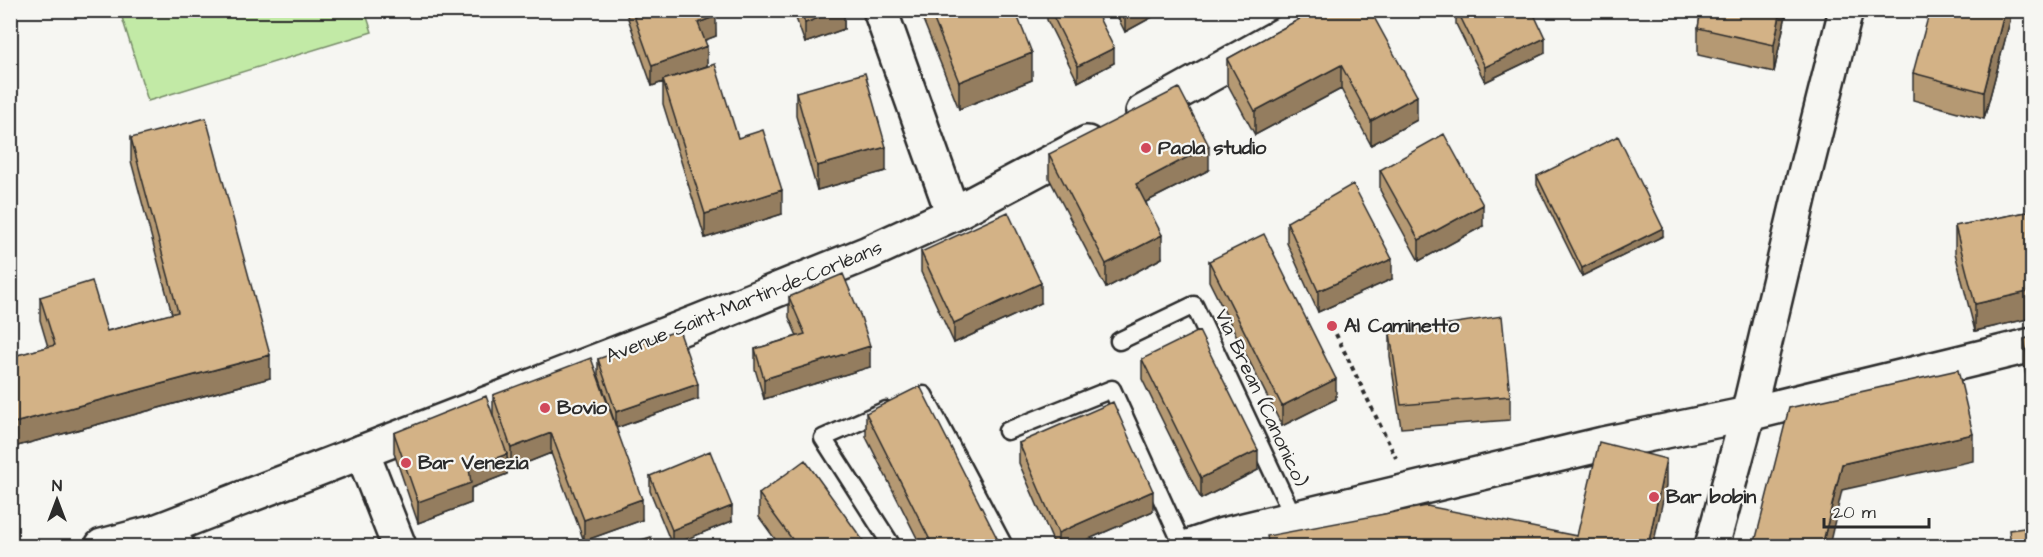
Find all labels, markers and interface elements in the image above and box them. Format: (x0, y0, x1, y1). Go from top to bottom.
place label: Paola studio (1158, 134, 1267, 162)
marker: Paola studio (1139, 141, 1153, 155)
street label: Avenue Saint-Martin-de-Corléans (601, 234, 887, 370)
street label: Via Brean (Canonico) (1207, 304, 1315, 492)
place label: Al Caminetto (1344, 312, 1460, 340)
marker: Al Caminetto (1325, 319, 1339, 333)
place label: Bovio (557, 394, 608, 422)
marker: Bovio (538, 401, 552, 415)
place label: Bar Venezia (418, 449, 530, 477)
marker: Bar Venezia (399, 456, 413, 470)
north arrow (27, 470, 87, 530)
text: N (52, 475, 62, 497)
place label: Bar bobin (1666, 483, 1756, 511)
marker: Bar bobin (1647, 490, 1661, 504)
scale bar (1824, 491, 1929, 529)
text: 20 m (1833, 500, 1876, 525)

